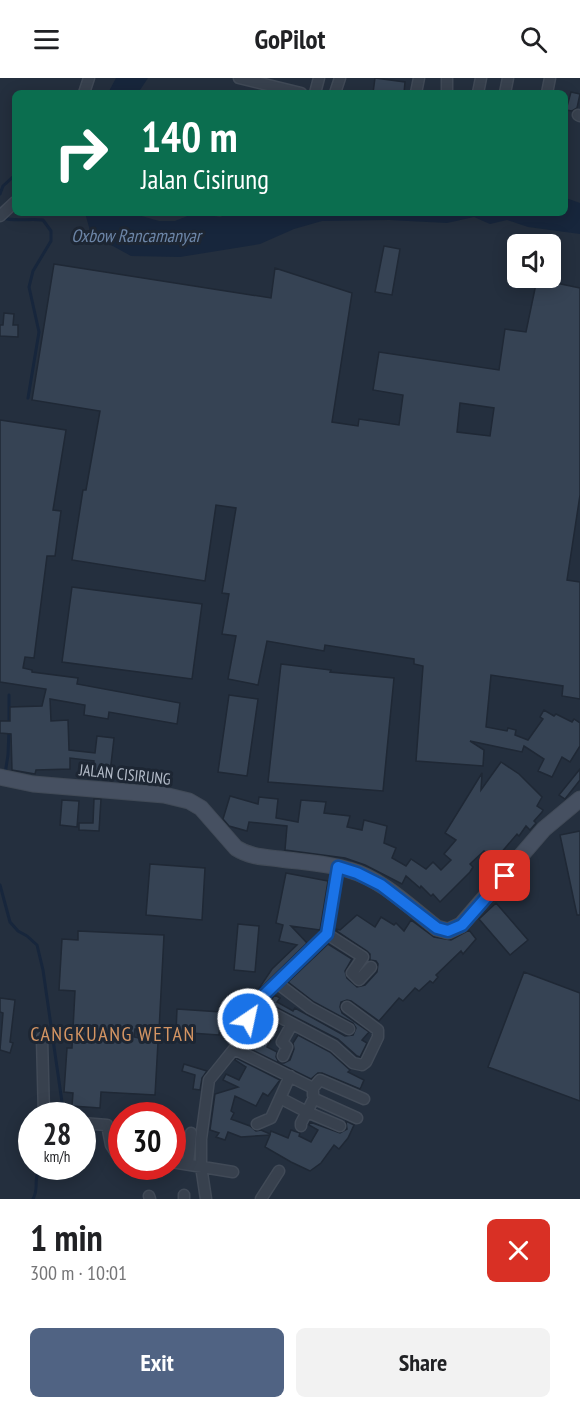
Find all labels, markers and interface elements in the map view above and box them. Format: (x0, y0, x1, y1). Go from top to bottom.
text: GoPilot (255, 22, 325, 56)
icon: menu (30, 23, 63, 56)
icon: search (517, 23, 550, 56)
text: 140 m (141, 109, 238, 164)
icon: right (42, 114, 120, 192)
text: Jalan Cisirung (141, 162, 269, 196)
water label: Oxbow Rancamanyar (71, 224, 204, 247)
map controls (507, 234, 561, 288)
button: sound (507, 234, 561, 288)
street label: JALAN CISIRUNG (77, 759, 172, 789)
pin (479, 850, 530, 901)
icon: arrive (488, 859, 521, 892)
position arrow (216, 987, 280, 1051)
district label: CANGKUANG WETAN (30, 1021, 196, 1047)
speed limit sign: 30 (108, 1102, 186, 1180)
text: 28 (43, 1114, 71, 1153)
text: km/h (44, 1147, 70, 1166)
text: 1 min (30, 1214, 103, 1261)
button: close (487, 1219, 550, 1282)
text: 300 m · 10:01 (30, 1260, 127, 1286)
button: Exit (30, 1328, 284, 1397)
button: Share (296, 1328, 550, 1397)

